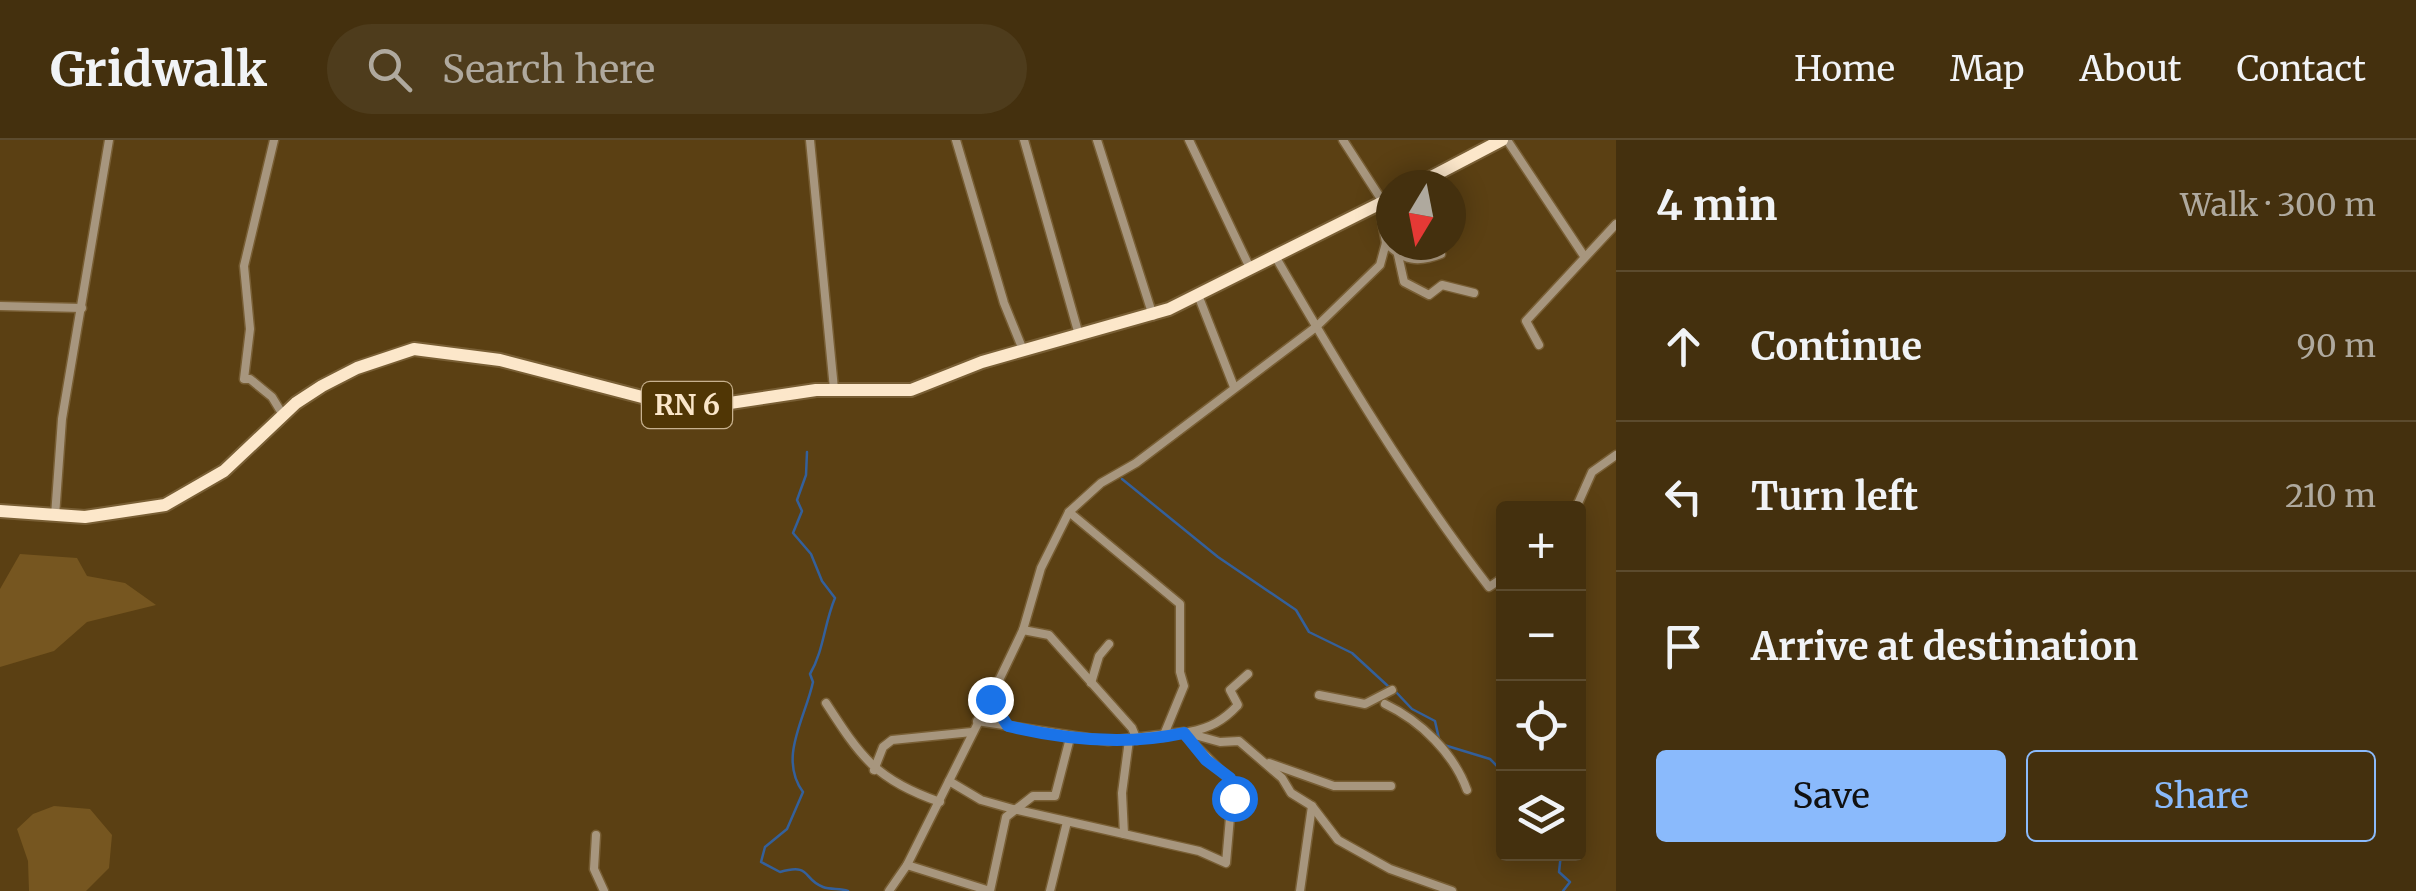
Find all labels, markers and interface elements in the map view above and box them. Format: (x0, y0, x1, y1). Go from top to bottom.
search box (327, 24, 1027, 114)
text: Gridwalk (50, 39, 267, 99)
icon: search (362, 42, 417, 97)
text: Search here (442, 46, 655, 93)
text: Home (1794, 47, 1895, 91)
text: Map (1950, 47, 2025, 91)
text: About (2080, 47, 2181, 91)
text: Contact (2236, 47, 2366, 91)
north arrow (1376, 170, 1466, 260)
text: 4 min (1656, 179, 1778, 231)
text: Walk · 300 m (2180, 185, 2376, 225)
icon: ahead (1656, 319, 1711, 374)
text: Continue (1751, 323, 1922, 370)
text: 90 m (2297, 326, 2376, 366)
road number: RN 6 (642, 382, 732, 428)
icon: left (1656, 469, 1711, 524)
text: Turn left (1751, 473, 1918, 520)
text: 210 m (2285, 476, 2376, 516)
map controls (1496, 501, 1586, 861)
button: + (1496, 501, 1586, 591)
button: − (1496, 591, 1586, 681)
icon: arrive (1656, 619, 1711, 674)
text: Arrive at destination (1751, 623, 2138, 670)
route end (968, 677, 1014, 723)
button: locate (1496, 681, 1586, 771)
button: Save (1656, 750, 2006, 842)
button: Share (2026, 750, 2376, 842)
button: layers (1496, 771, 1586, 861)
route start (1212, 776, 1258, 822)

